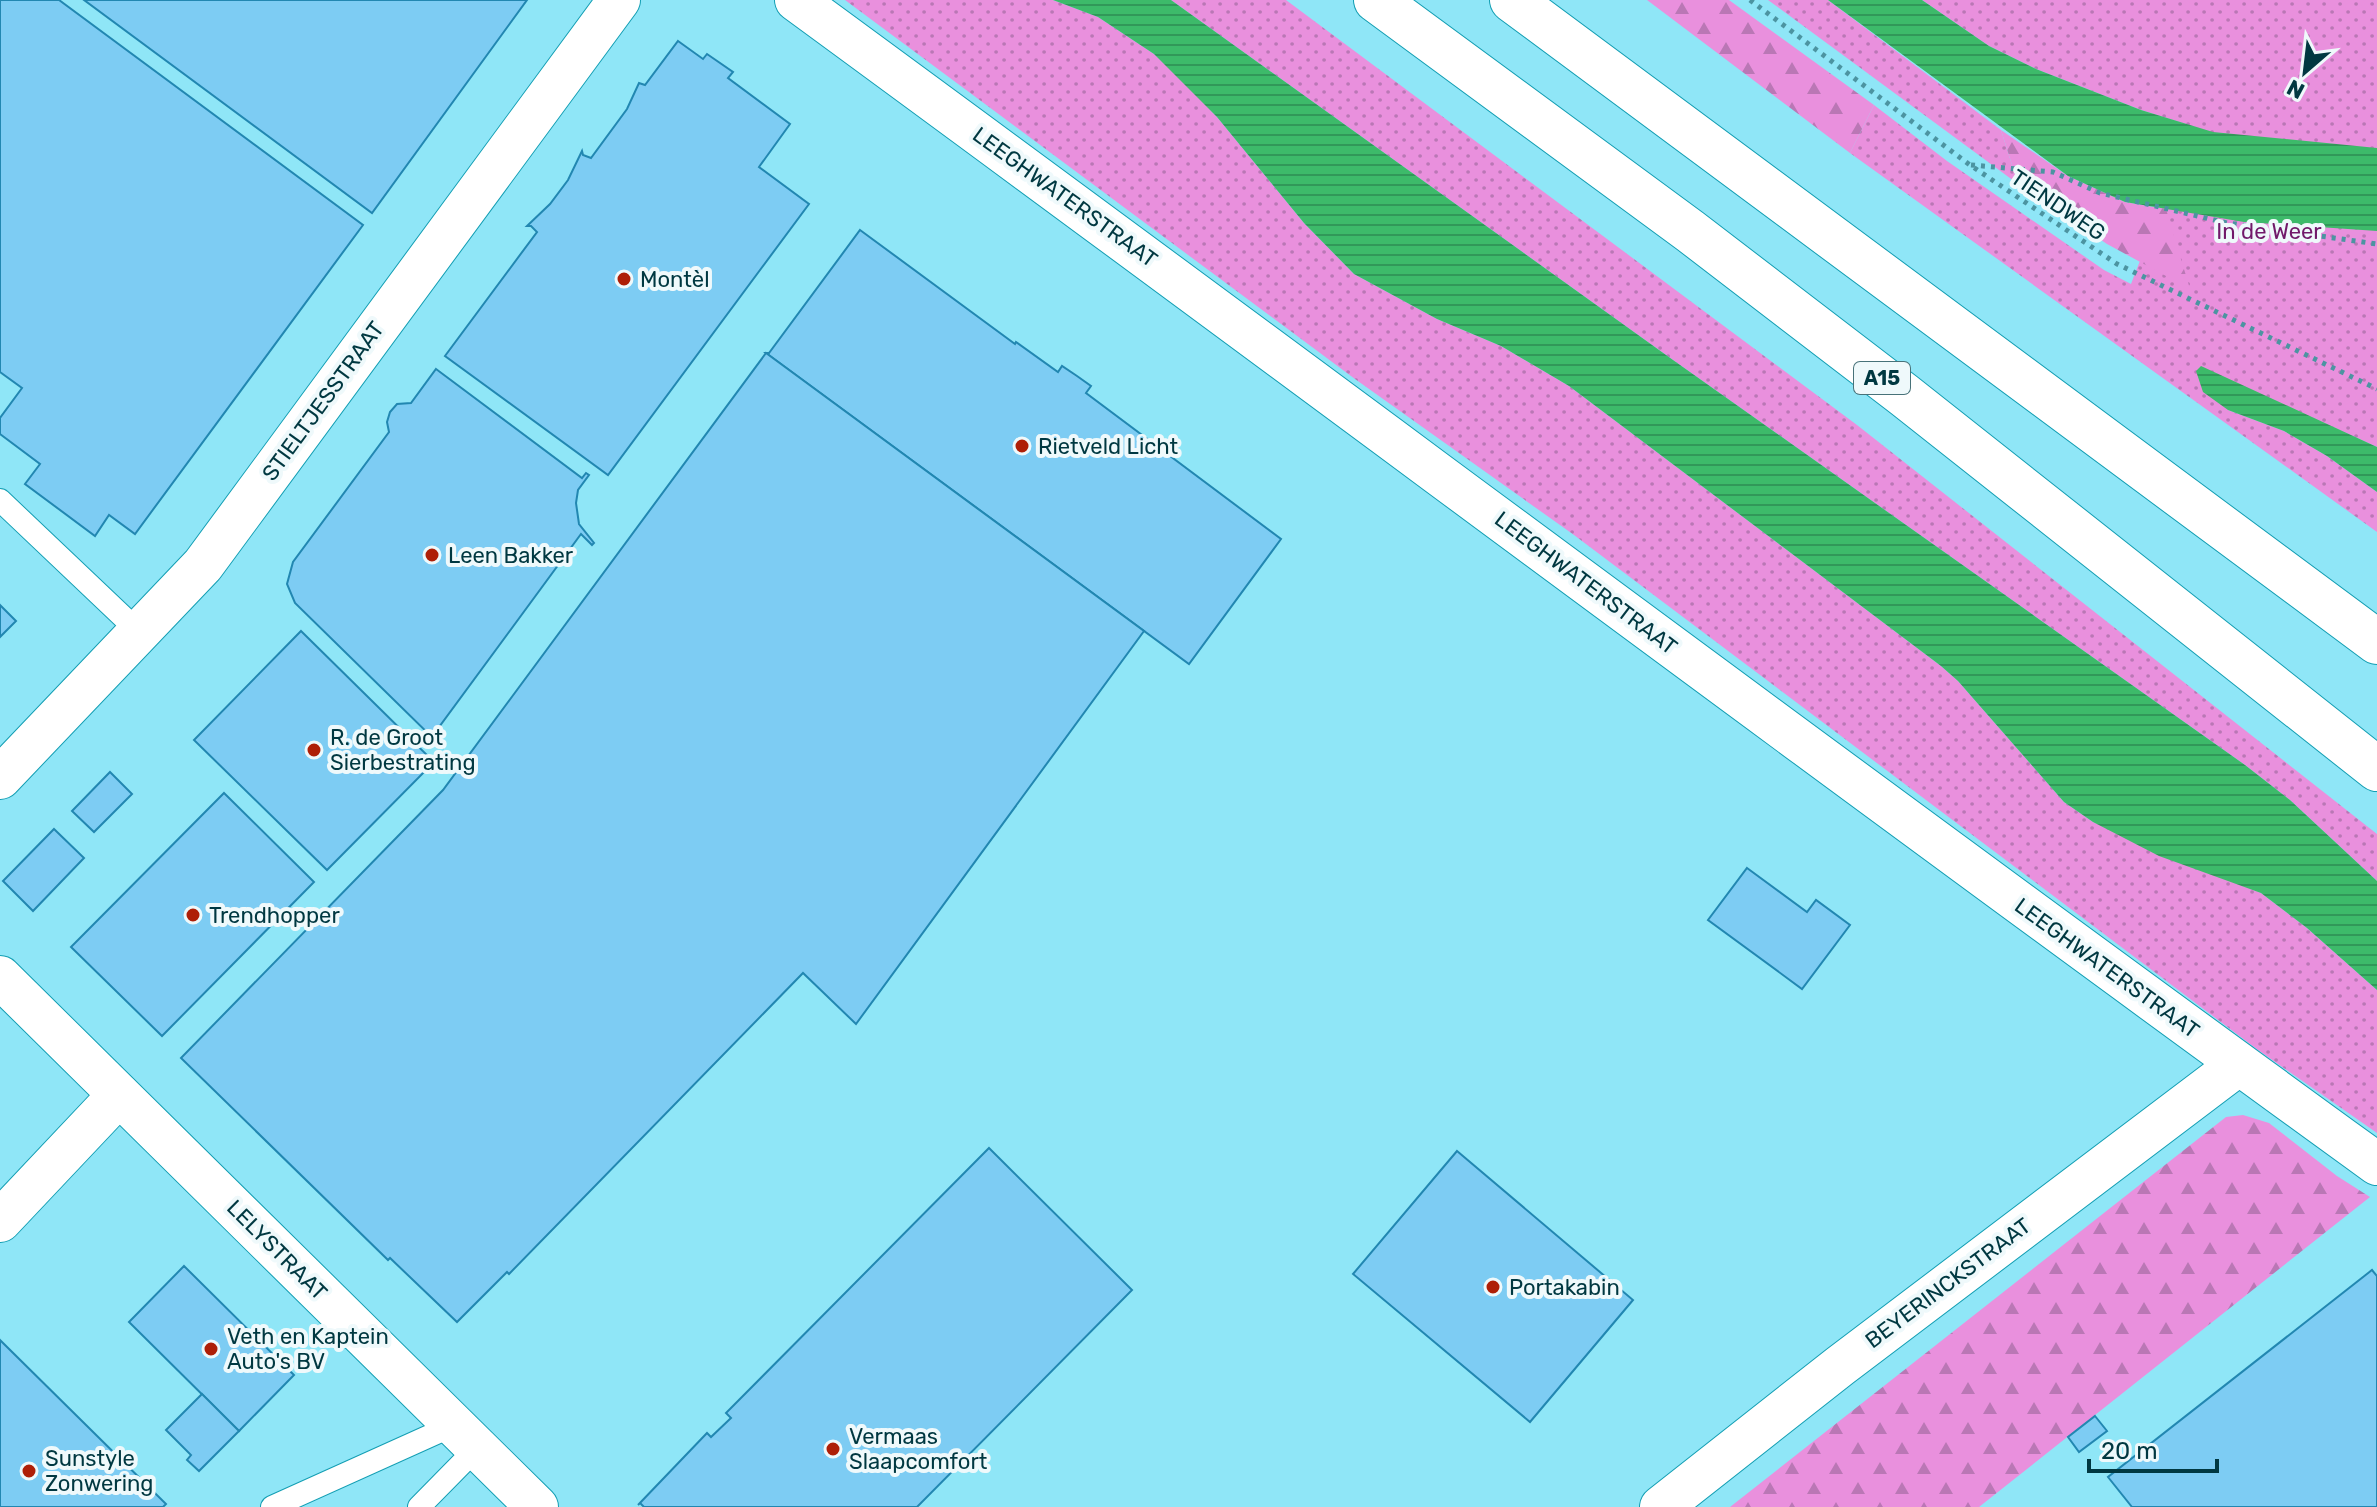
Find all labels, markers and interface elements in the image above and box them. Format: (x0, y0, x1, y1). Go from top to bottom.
north arrow (2265, 32, 2345, 112)
text: N (2283, 74, 2309, 105)
street label: LEEGHWATERSTRAAT (967, 121, 1163, 273)
street label: TIENDWEG (2006, 164, 2110, 246)
park label: In de Weer (2216, 218, 2322, 245)
place label: Montèl (640, 266, 710, 293)
marker: Montèl (615, 270, 633, 288)
street label: STIELTJESSTRAAT (256, 316, 390, 486)
road number: A15 (1854, 362, 1910, 394)
place label: Rietveld Licht (1038, 433, 1179, 460)
marker: Rietveld Licht (1013, 437, 1031, 455)
street label: LEEGHWATERSTRAAT (1489, 506, 1683, 661)
place label: Leen Bakker (448, 542, 574, 569)
marker: Leen Bakker (423, 546, 441, 564)
place label: R. de Groot Sierbestrating (330, 724, 476, 776)
marker: R. de Groot Sierbestrating (305, 741, 323, 759)
street label: LEEGHWATERSTRAAT (2009, 892, 2205, 1044)
place label: Trendhopper (209, 902, 340, 929)
marker: Trendhopper (184, 906, 202, 924)
street label: LELYSTRAAT (221, 1194, 333, 1306)
street label: BEYERINCKSTRAAT (1860, 1212, 2036, 1354)
place label: Portakabin (1509, 1274, 1620, 1301)
marker: Portakabin (1484, 1278, 1502, 1296)
place label: Veth en Kaptein Auto's BV (227, 1323, 389, 1375)
marker: Veth en Kaptein Auto's BV (202, 1340, 220, 1358)
place label: Vermaas Slaapcomfort (849, 1423, 988, 1475)
scale bar (2089, 1423, 2217, 1473)
text: 20 m (2101, 1437, 2158, 1465)
marker: Vermaas Slaapcomfort (824, 1440, 842, 1458)
place label: Sunstyle Zonwering (45, 1445, 153, 1497)
marker: Sunstyle Zonwering (20, 1462, 38, 1480)

